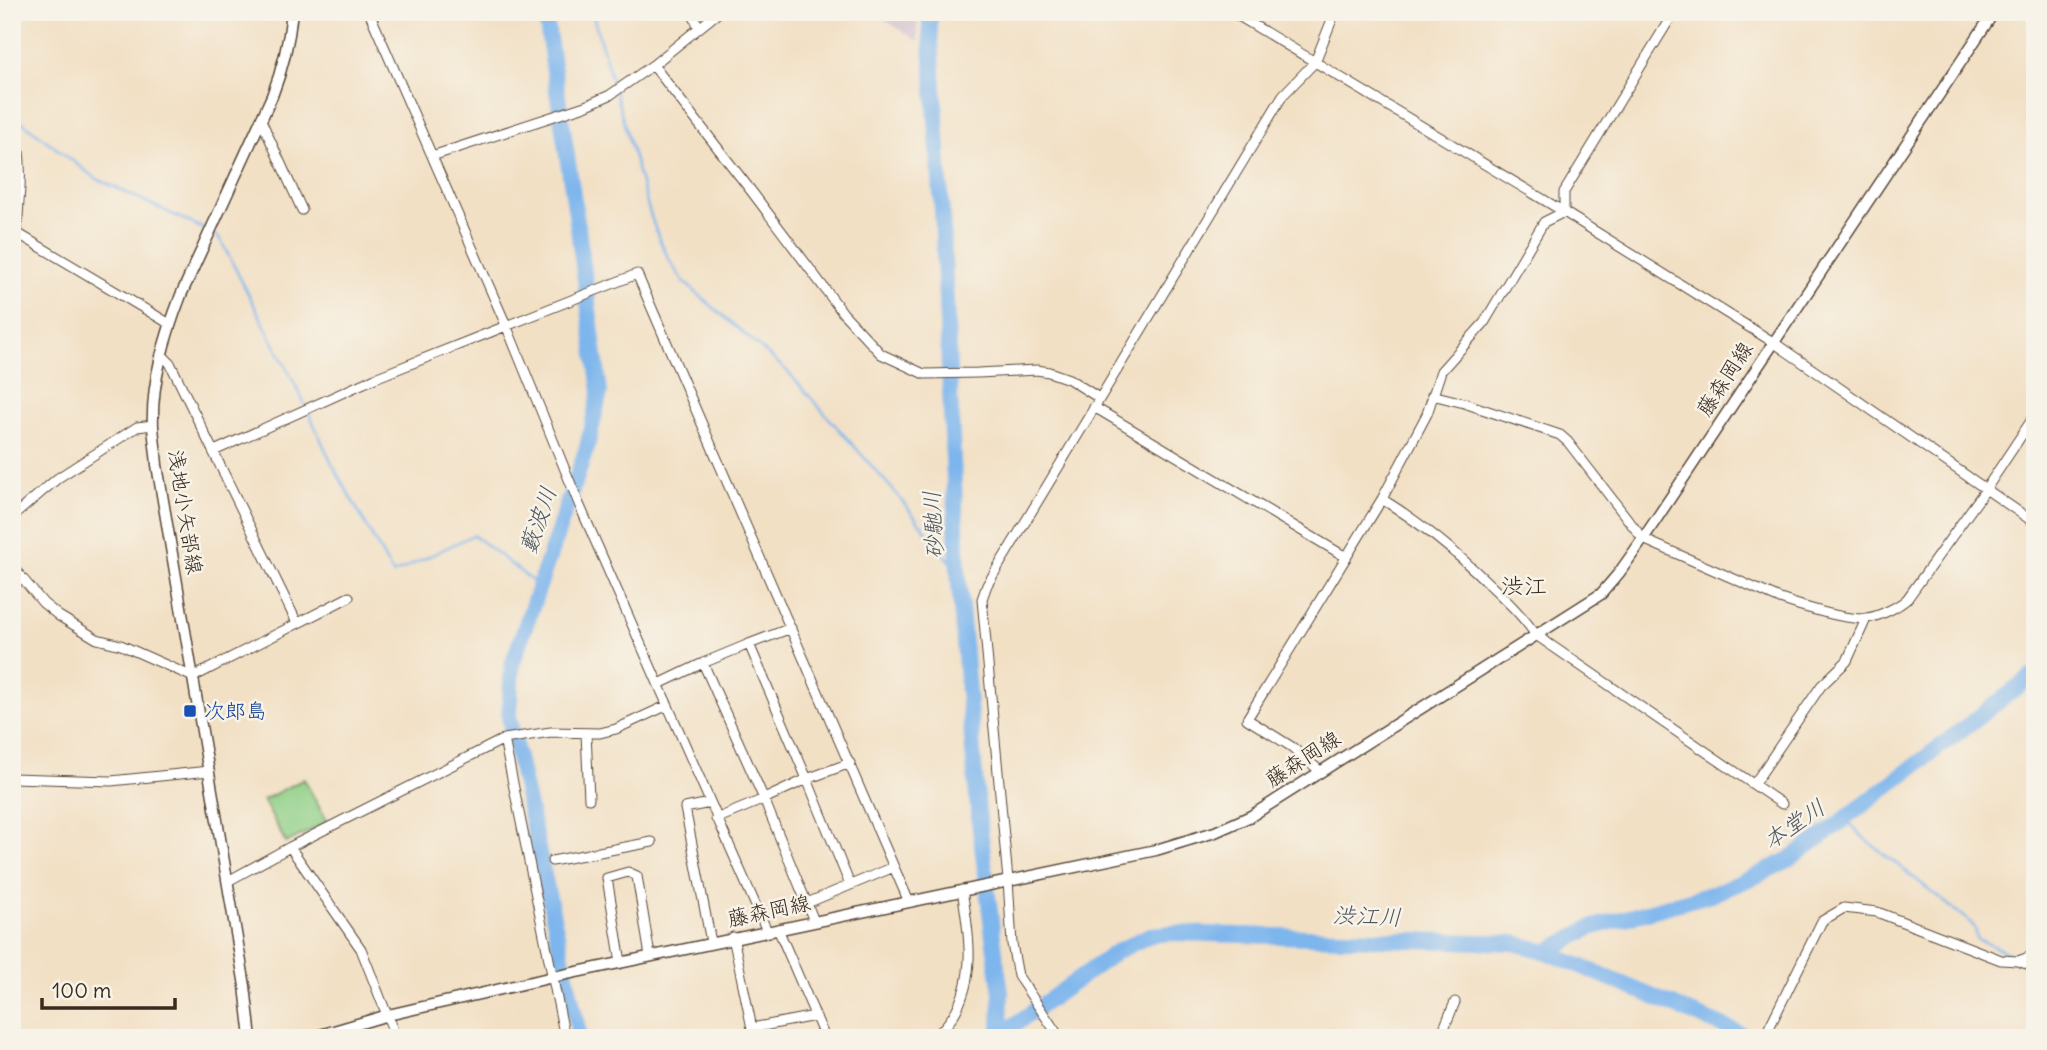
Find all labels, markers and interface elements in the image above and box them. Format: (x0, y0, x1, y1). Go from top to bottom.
street label: 藤森岡線 (1690, 336, 1759, 421)
street label: 浅地小矢部線 (162, 448, 209, 576)
water label: 藪波川 (513, 482, 562, 557)
water label: 砂馳川 (916, 490, 949, 560)
district label: 渋江 (1501, 571, 1547, 600)
place label: 次郎島 (204, 697, 267, 724)
marker: 次郎島 (182, 703, 198, 719)
street label: 藤森岡線 (1260, 724, 1345, 793)
water label: 本堂川 (1757, 792, 1830, 855)
street label: 藤森岡線 (725, 889, 813, 932)
water label: 渋江川 (1332, 900, 1402, 931)
scale bar (42, 966, 175, 1010)
text: 100 m (52, 977, 111, 1004)

